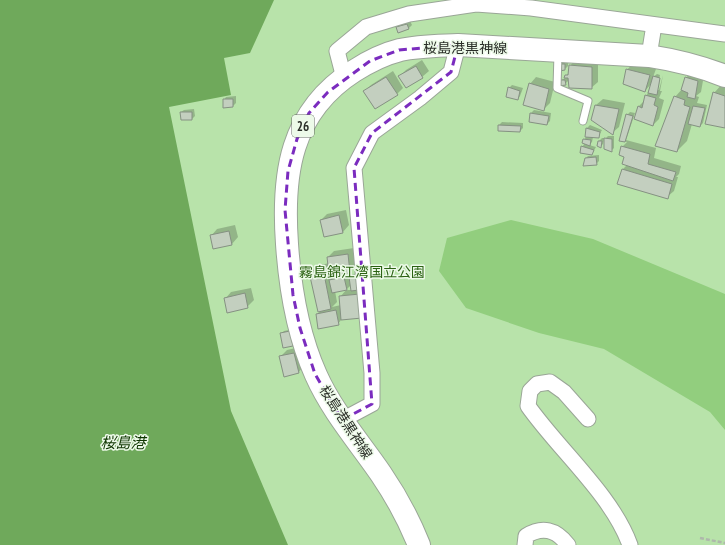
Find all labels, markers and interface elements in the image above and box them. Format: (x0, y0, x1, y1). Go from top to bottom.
street label: 桜島港黒神線 (423, 39, 507, 57)
road number: 26 (292, 115, 314, 137)
park label: 霧島錦江湾国立公園 (299, 263, 425, 281)
street label: 桜島港黒神線 (316, 382, 376, 462)
water label: 桜島港 (100, 433, 147, 452)

